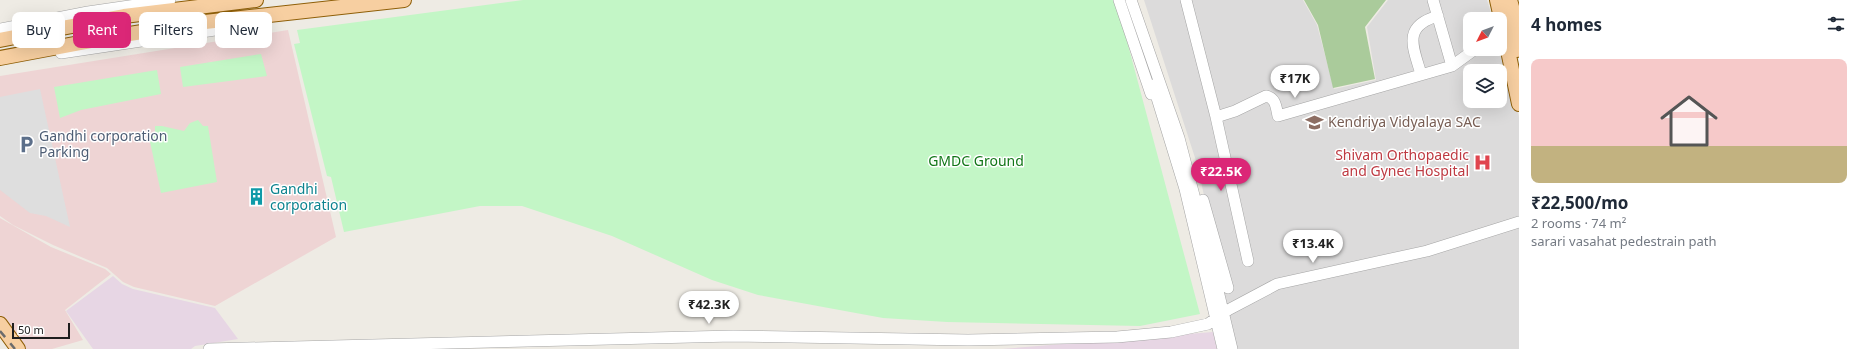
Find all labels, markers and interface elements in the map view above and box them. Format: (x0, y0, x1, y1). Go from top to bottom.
chip: Buy (12, 12, 65, 48)
chip: Rent (73, 12, 131, 48)
chip: Filters (139, 12, 207, 48)
chip: New (215, 12, 272, 48)
north arrow (1463, 12, 1507, 56)
map controls (1463, 12, 1507, 108)
text: 4 homes (1531, 13, 1602, 36)
icon: filters (1825, 13, 1847, 35)
button: layers (1463, 64, 1507, 108)
pin: ₹17K (1271, 65, 1319, 99)
text: ₹17K (1280, 69, 1310, 87)
icon: home (1653, 85, 1725, 157)
school or university icon: Kendriya Vidyalaya SAC (1305, 112, 1325, 132)
place label: Kendriya Vidyalaya SAC (1328, 112, 1481, 131)
place label: Gandhi corporation Parking (39, 126, 167, 161)
parking icon: Gandhi corporation Parking (16, 134, 36, 154)
place label: Shivam Orthopaedic and Gynec Hospital (1335, 145, 1469, 180)
park label: GMDC Ground (928, 151, 1024, 170)
hospital icon: Shivam Orthopaedic and Gynec Hospital (1472, 153, 1492, 173)
pin: ₹22.5K (1188, 158, 1254, 192)
text: ₹22.5K (1200, 162, 1242, 180)
place label: Gandhi corporation (270, 179, 347, 214)
building icon: Gandhi corporation (247, 187, 267, 207)
text: ₹22,500/mo (1531, 191, 1628, 214)
text: 2 rooms · 74 m² (1531, 214, 1626, 232)
pin: ₹13.4K (1280, 230, 1346, 264)
text: sarari vasahat pedestrain path (1531, 232, 1717, 250)
text: ₹13.4K (1292, 234, 1334, 252)
pin: ₹42.3K (676, 291, 742, 325)
text: ₹42.3K (688, 295, 730, 313)
scale bar (12, 321, 70, 340)
text: 50 m (18, 322, 44, 337)

